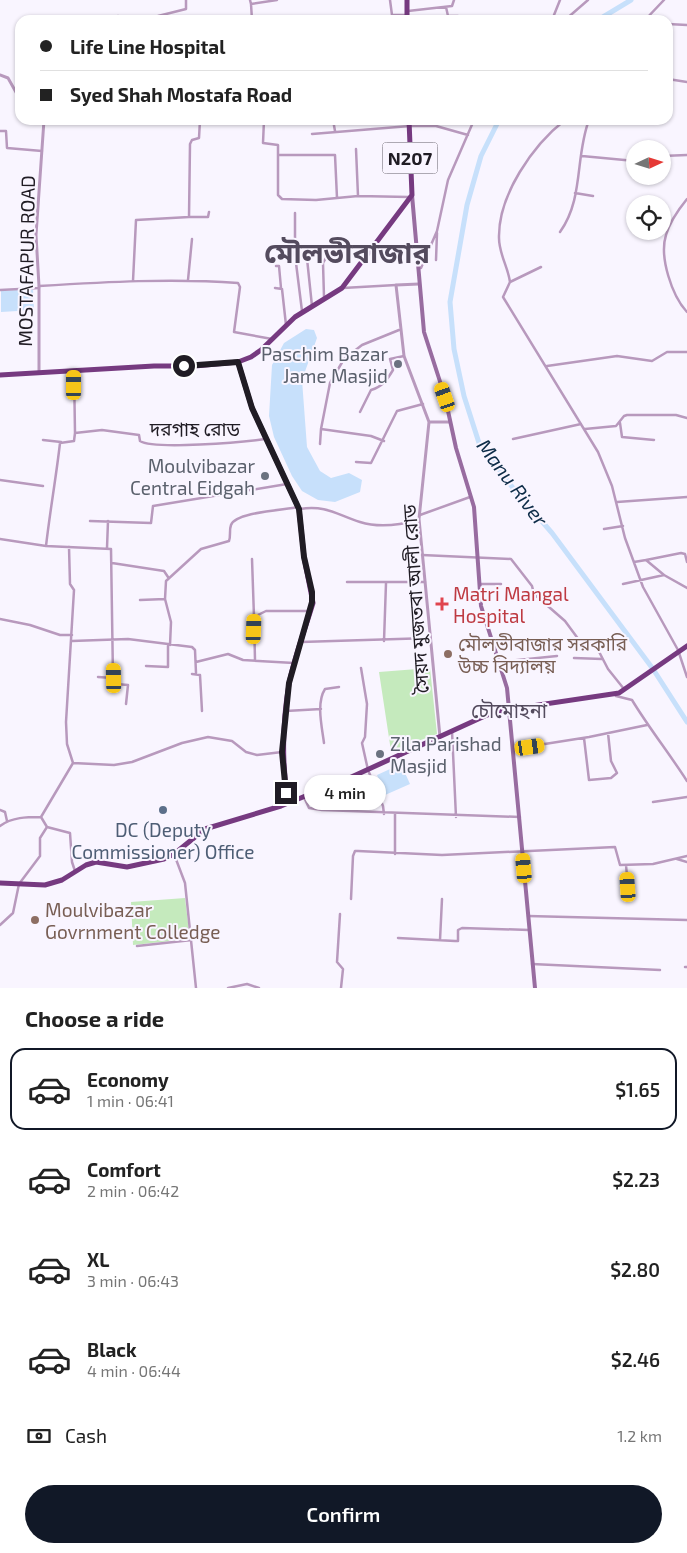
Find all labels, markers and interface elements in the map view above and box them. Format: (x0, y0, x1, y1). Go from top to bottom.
text: Life Line Hospital (70, 35, 225, 58)
text: Syed Shah Mostafa Road (70, 83, 292, 106)
north arrow (626, 140, 671, 185)
map controls (626, 140, 671, 240)
road number: N207 (382, 142, 438, 174)
street label: MOSTAFAPUR ROAD (13, 175, 39, 347)
button: locate (626, 195, 671, 240)
district label: মৌলভীবাজার (264, 234, 431, 269)
place label: Paschim Bazar Jame Masjid (261, 342, 388, 387)
route start (173, 355, 195, 377)
marker: Paschim Bazar Jame Masjid (392, 358, 404, 370)
car (66, 370, 81, 400)
car (433, 380, 456, 414)
street label: দরগাহ রোড (149, 417, 241, 440)
water label: Manu River (472, 434, 554, 531)
place label: Moulvibazar Central Eidgah (130, 454, 255, 499)
marker: Moulvibazar Central Eidgah (259, 470, 271, 482)
street label: সৈয়দ মুজতবা আলী রোড (397, 503, 434, 695)
place label: Matri Mangal Hospital (453, 582, 569, 627)
marker: Matri Mangal Hospital (435, 597, 449, 611)
car (245, 614, 262, 644)
place label: মৌলভীবাজার সরকারি উচ্চ বিদ্যালয় (457, 632, 628, 677)
marker: মৌলভীবাজার সরকারি উচ্চ বিদ্যালয় (442, 648, 454, 660)
car (106, 663, 121, 693)
district label: চৌমোহনা (471, 698, 548, 722)
place label: Zila Parishad Masjid (390, 732, 502, 777)
car (514, 737, 545, 757)
marker: Zila Parishad Masjid (374, 748, 386, 760)
callout: 4 min (304, 776, 386, 810)
route end (275, 782, 297, 804)
text: 4 min (324, 783, 366, 802)
marker: DC (Deputy Commissioner) Office (157, 804, 169, 816)
place label: DC (Deputy Commissioner) Office (71, 818, 255, 863)
car (515, 852, 532, 884)
car (619, 872, 636, 902)
place label: Moulvibazar Govrnment Colledge (45, 898, 220, 943)
marker: Moulvibazar Govrnment Colledge (29, 914, 41, 926)
text: Choose a ride (25, 1005, 164, 1031)
icon: car (27, 1067, 72, 1112)
text: Economy (87, 1068, 169, 1091)
text: $1.65 (615, 1078, 660, 1101)
text: 1 min · 06:41 (87, 1091, 174, 1110)
icon: car (27, 1157, 72, 1202)
text: Comfort (87, 1158, 161, 1181)
text: $2.23 (612, 1168, 660, 1191)
text: 2 min · 06:42 (87, 1181, 179, 1200)
icon: car (27, 1247, 72, 1292)
text: XL (87, 1248, 109, 1271)
text: $2.80 (610, 1258, 660, 1281)
text: 3 min · 06:43 (87, 1271, 179, 1290)
icon: car (27, 1337, 72, 1382)
text: Black (87, 1338, 137, 1361)
text: $2.46 (611, 1348, 660, 1371)
text: 4 min · 06:44 (87, 1361, 181, 1380)
icon: cash (25, 1422, 53, 1450)
text: Cash (65, 1424, 107, 1447)
text: 1.2 km (617, 1426, 662, 1445)
button: Confirm (25, 1485, 662, 1543)

